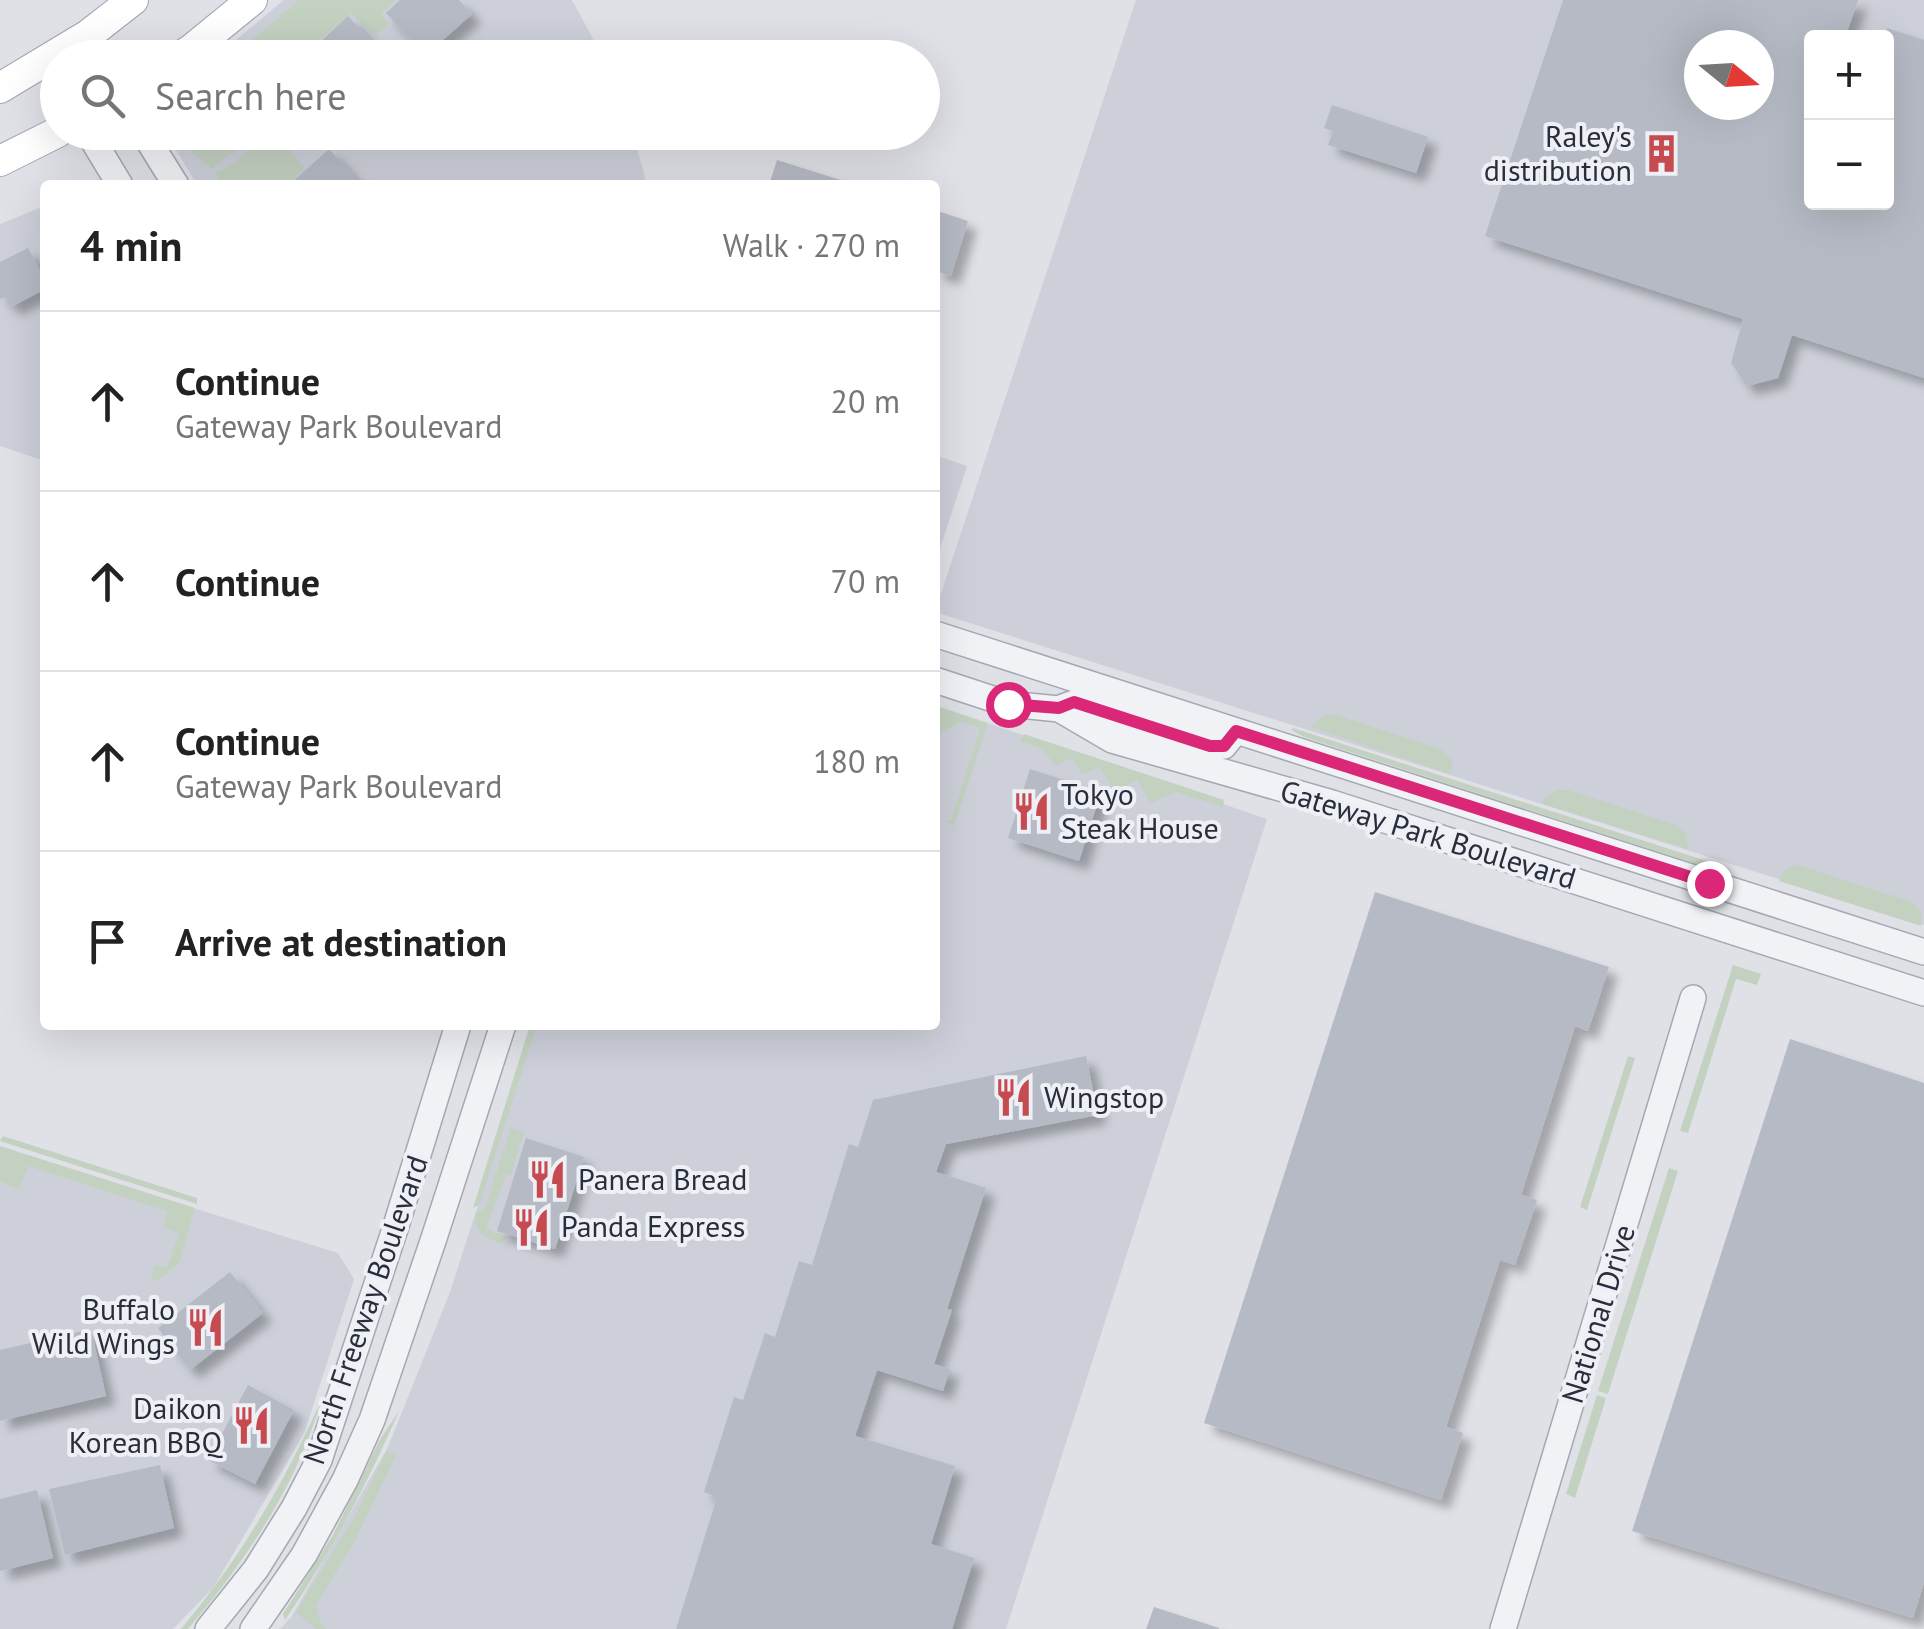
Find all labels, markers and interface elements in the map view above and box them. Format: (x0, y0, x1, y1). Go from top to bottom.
north arrow (1684, 30, 1774, 120)
map controls (1804, 30, 1894, 210)
button: + (1804, 30, 1894, 120)
search box (40, 40, 940, 150)
icon: search (75, 68, 130, 123)
text: Search here (155, 71, 347, 120)
place label: Raley's distribution (1484, 116, 1632, 189)
button: − (1804, 120, 1894, 210)
building icon: Raley's distribution (1641, 133, 1683, 175)
text: 4 min (80, 218, 182, 273)
text: Walk · 270 m (723, 224, 900, 266)
text: Continue (175, 356, 320, 405)
icon: ahead (80, 374, 135, 429)
text: 20 m (831, 380, 900, 422)
text: Gateway Park Boulevard (175, 405, 502, 447)
icon: ahead (80, 554, 135, 609)
text: Continue (175, 557, 320, 606)
text: 70 m (831, 560, 900, 602)
route start (986, 682, 1032, 728)
text: Continue (175, 716, 320, 765)
icon: ahead (80, 734, 135, 789)
text: 180 m (813, 740, 900, 782)
text: Gateway Park Boulevard (175, 765, 502, 807)
street label: Gateway Park Boulevard (1276, 770, 1581, 897)
place label: Tokyo Steak House (1061, 774, 1219, 847)
restaurant icon: Tokyo Steak House (1010, 791, 1052, 833)
route end (1687, 861, 1733, 907)
icon: arrive (80, 914, 135, 969)
text: Arrive at destination (175, 917, 507, 966)
restaurant icon: Wingstop (993, 1077, 1035, 1119)
place label: Wingstop (1044, 1077, 1164, 1116)
street label: North Freeway Boulevard (293, 1150, 436, 1469)
restaurant icon: Panera Bread (527, 1159, 569, 1201)
place label: Panera Bread (578, 1159, 747, 1198)
restaurant icon: Panda Express (510, 1206, 552, 1248)
place label: Panda Express (561, 1206, 746, 1245)
street label: National Drive (1552, 1220, 1643, 1408)
place label: Buffalo Wild Wings (32, 1289, 175, 1362)
restaurant icon: Buffalo Wild Wings (184, 1306, 226, 1348)
place label: Daikon Korean BBQ (69, 1388, 223, 1461)
restaurant icon: Daikon Korean BBQ (231, 1405, 273, 1447)

